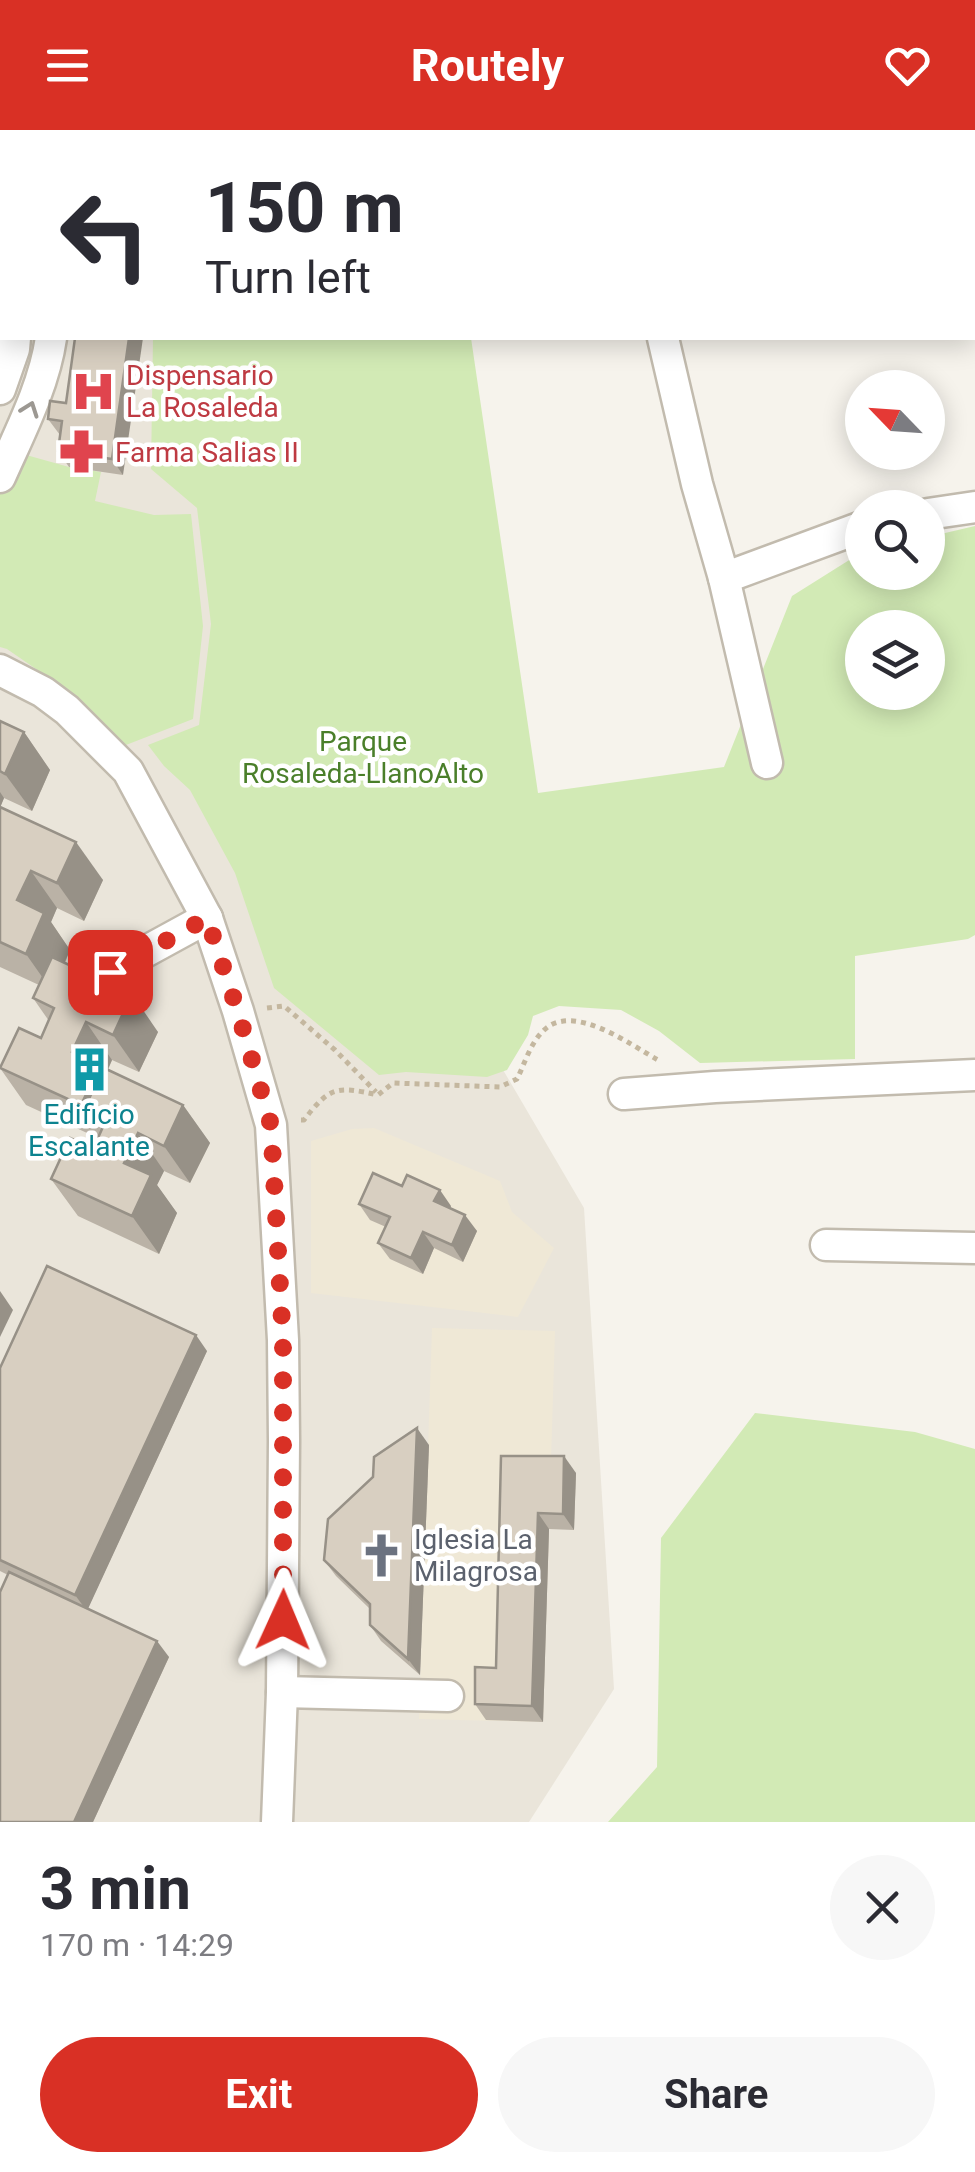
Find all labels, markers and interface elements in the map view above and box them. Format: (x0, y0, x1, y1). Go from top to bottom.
icon: menu (40, 38, 95, 93)
icon: heart (880, 38, 935, 93)
text: Routely (411, 39, 564, 92)
text: 150 m (205, 167, 404, 249)
icon: left (40, 170, 170, 300)
text: Turn left (205, 251, 371, 304)
place label: Dispensario La Rosaleda (126, 359, 279, 424)
hospital icon: Dispensario La Rosaleda (69, 367, 117, 415)
north arrow (845, 370, 945, 470)
map controls (845, 370, 945, 710)
one-way arrow (18, 401, 39, 418)
pharmacy icon: Farma Salias II (58, 428, 106, 476)
place label: Farma Salias II (115, 436, 299, 469)
button: search (845, 490, 945, 590)
button: layers (845, 610, 945, 710)
park label: Parque Rosaleda-LlanoAlto (242, 725, 484, 790)
pin (68, 930, 153, 1015)
icon: arrive (83, 945, 138, 1000)
building icon: Edificio Escalante (65, 1045, 113, 1093)
place label: Edificio Escalante (28, 1098, 150, 1163)
place label: Iglesia La Milagrosa (414, 1523, 538, 1588)
church icon: Iglesia La Milagrosa (357, 1531, 405, 1579)
position arrow (231, 1568, 335, 1672)
text: 3 min (40, 1853, 191, 1924)
button: close (830, 1855, 935, 1960)
text: 170 m · 14:29 (40, 1926, 234, 1964)
button: Exit (40, 2037, 478, 2152)
button: Share (498, 2037, 935, 2152)

